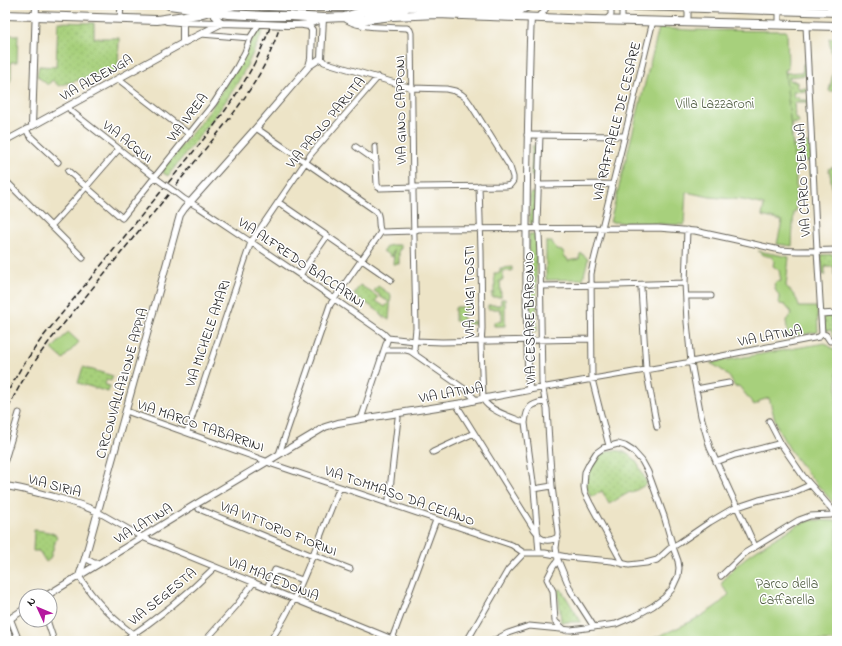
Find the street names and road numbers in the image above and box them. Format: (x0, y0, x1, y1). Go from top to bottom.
street label: VIA RAFFAELE DE CESARE (587, 40, 647, 204)
street label: VIA ALBENGA (56, 50, 137, 108)
street label: VIA GINO CAPPONI (390, 55, 413, 166)
street label: VIA PAOLO PARUTA (281, 73, 371, 174)
street label: VIA IVREA (162, 89, 214, 148)
street label: VIA ACQUI (97, 115, 157, 169)
street label: VIA CARLO DENINA (790, 123, 817, 238)
street label: VIA ALFREDO BACCARINI (233, 212, 369, 314)
street label: VIA LUIGI TOSTI (460, 246, 481, 339)
street label: VIA CESARE BARONIO (519, 252, 542, 385)
street label: VIA MICHELE AMARI (180, 277, 237, 391)
street label: CIRCONVALLAZIONE APPIA (91, 306, 154, 461)
street label: VIA LATINA (735, 320, 804, 353)
street label: VIA LATINA (416, 377, 485, 410)
street label: VIA MARCO TABARRINI (133, 394, 267, 458)
street label: VIA TOMMASO DA CELANO (321, 461, 477, 532)
street label: VIA SIRIA (25, 469, 83, 504)
street label: VIA VITTORIO FIORINI (216, 496, 340, 562)
street label: VIA LATINA (110, 498, 177, 551)
street label: VIA MACEDONIA (224, 551, 322, 607)
street label: VIA SEGESTA (124, 563, 202, 632)

